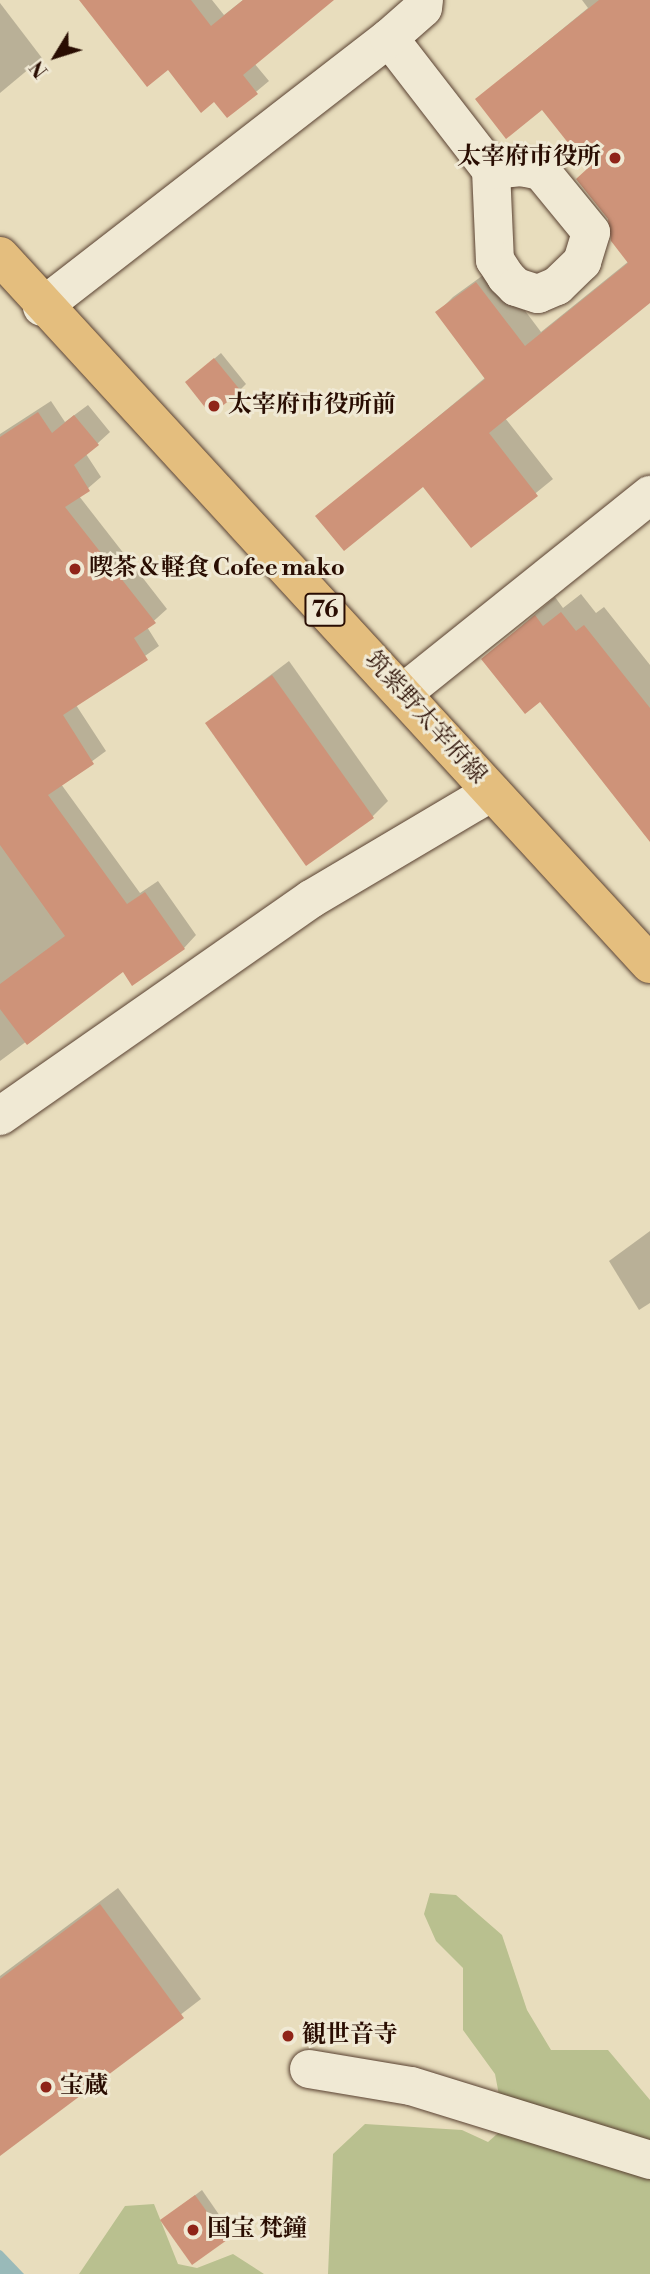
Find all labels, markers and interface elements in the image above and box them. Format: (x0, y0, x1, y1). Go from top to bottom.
north arrow (21, 21, 91, 91)
text: N (25, 56, 54, 82)
place label: 太宰府市役所 (457, 144, 601, 172)
marker: 太宰府市役所 (607, 150, 623, 166)
place label: 太宰府市役所前 (228, 392, 396, 420)
marker: 太宰府市役所前 (206, 398, 222, 414)
place label: 喫茶＆軽食 Cofee mako (89, 555, 345, 583)
marker: 喫茶＆軽食 Cofee mako (67, 561, 83, 577)
road number: 76 (304, 590, 346, 630)
street label: 筑紫野太宰府線 (358, 646, 492, 790)
place label: 観世音寺 (302, 2022, 398, 2050)
marker: 観世音寺 (280, 2028, 296, 2044)
place label: 宝蔵 (60, 2073, 108, 2101)
marker: 宝蔵 (38, 2079, 54, 2095)
place label: 国宝 梵鐘 (207, 2216, 307, 2244)
marker: 国宝 梵鐘 (185, 2222, 201, 2238)

